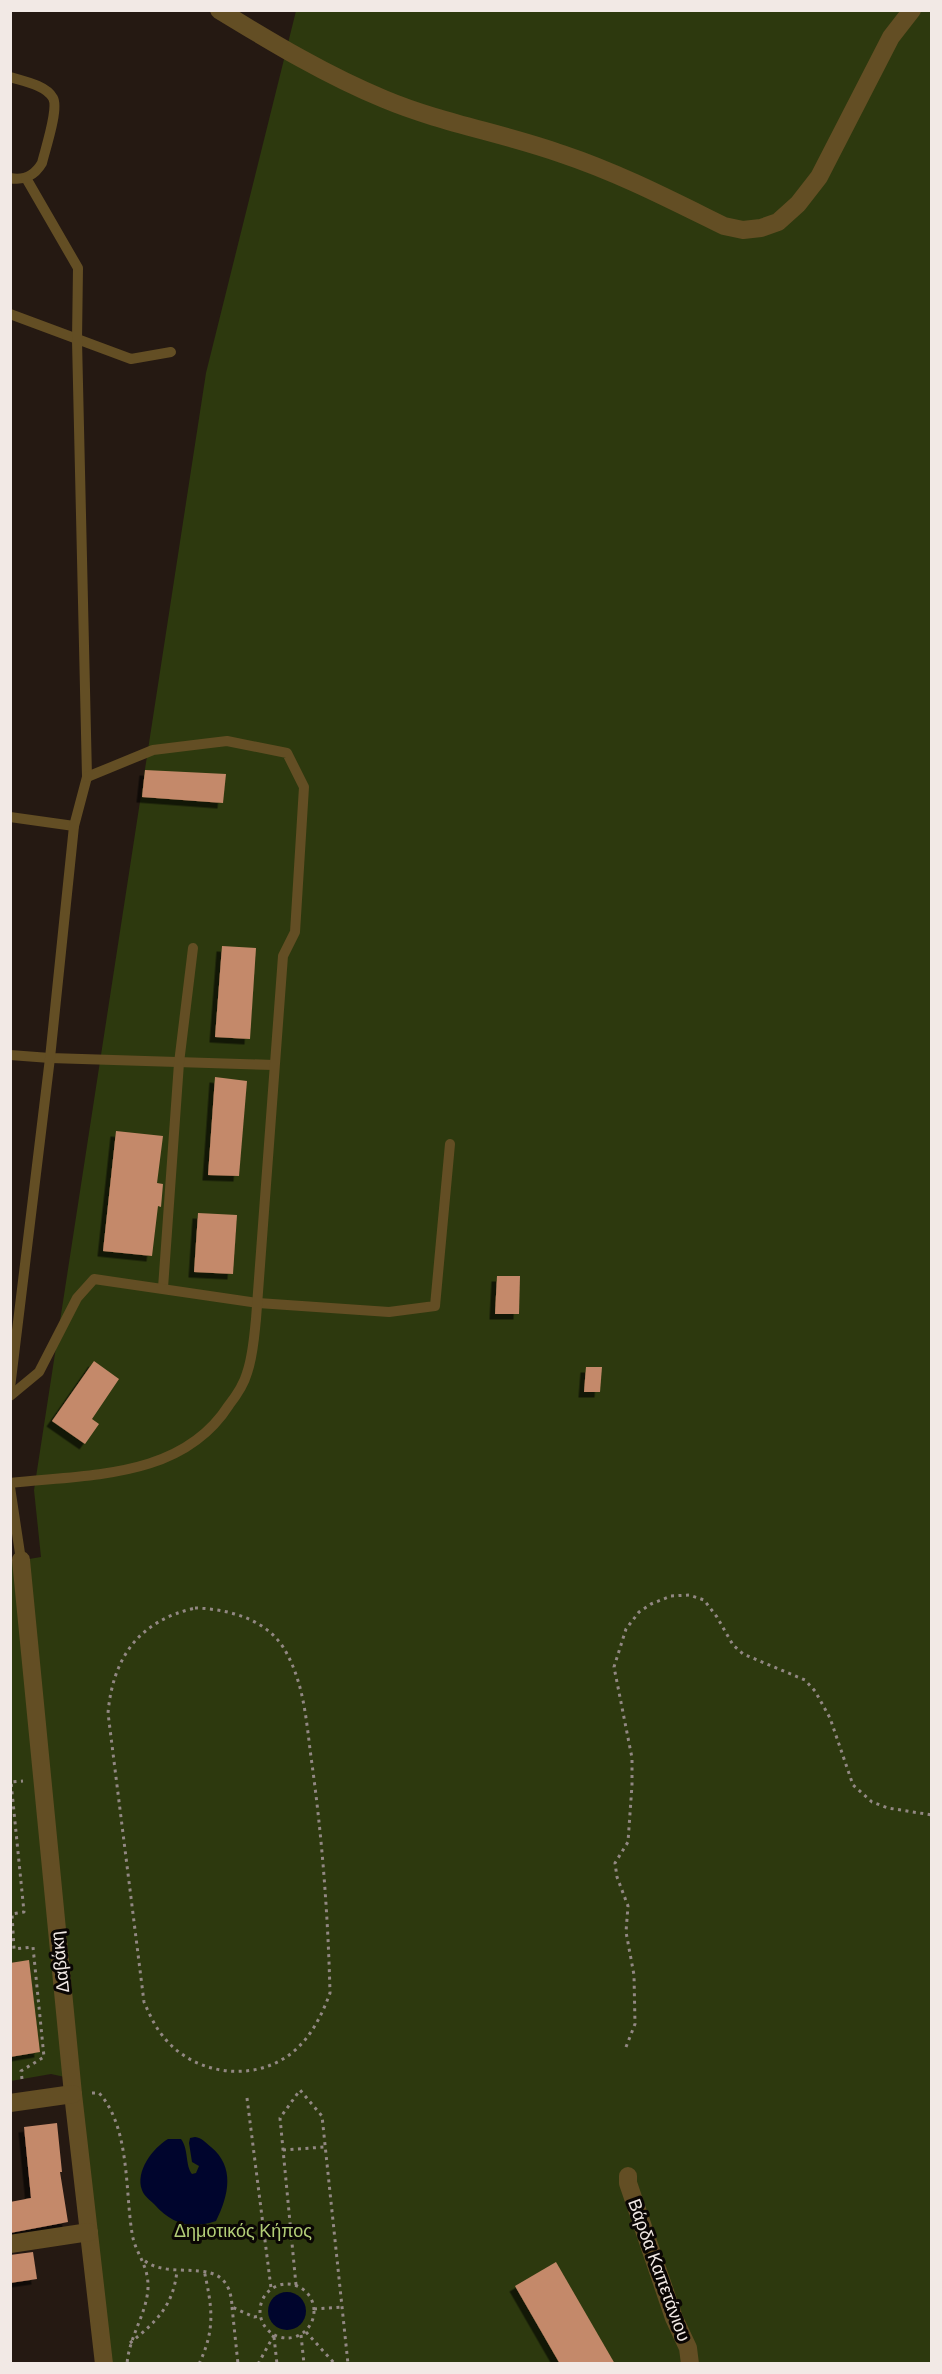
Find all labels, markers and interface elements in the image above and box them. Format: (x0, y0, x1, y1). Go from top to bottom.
street label: Δαβάκη (46, 1930, 74, 1994)
street label: Βάρδα Καπετάνιου (623, 2196, 695, 2344)
park label: Δημοτικός Κήπος (174, 2220, 312, 2242)

